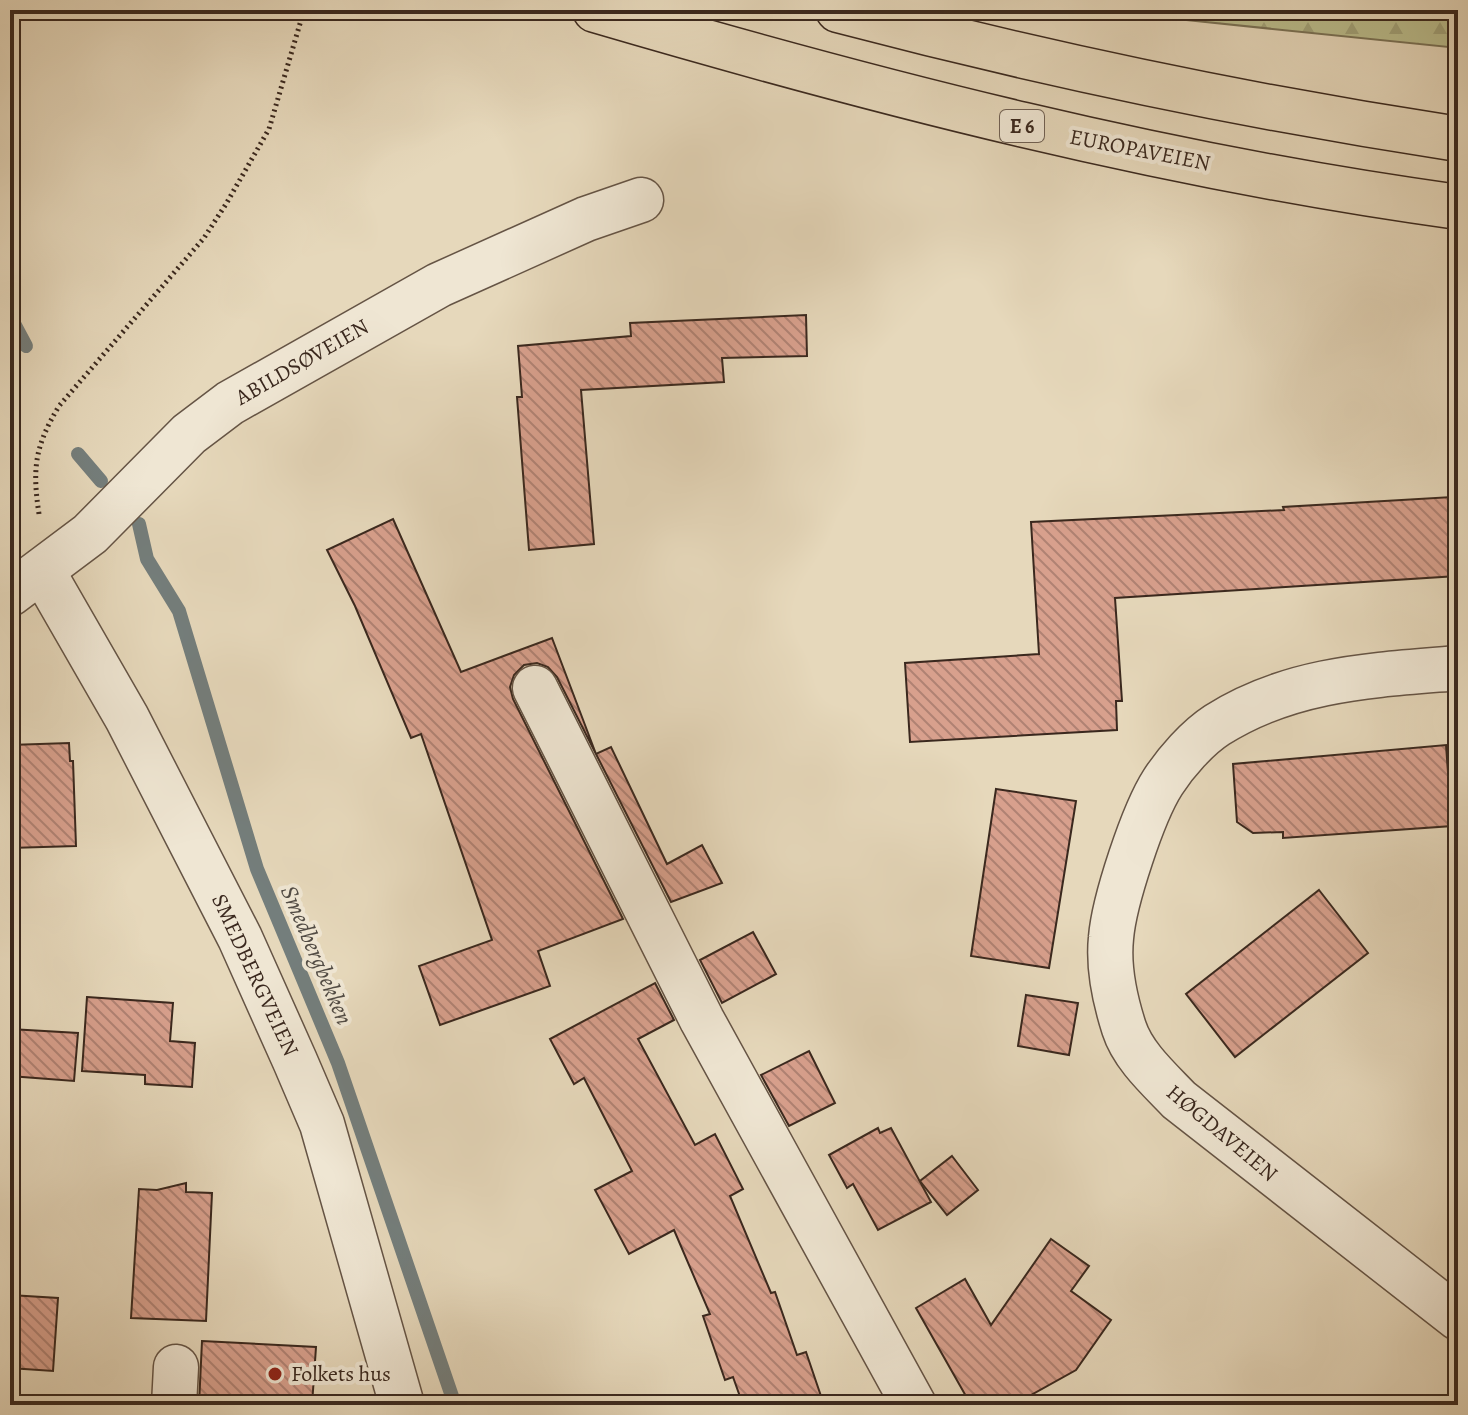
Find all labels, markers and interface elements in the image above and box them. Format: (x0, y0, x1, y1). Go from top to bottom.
road number: E 6 (1000, 110, 1044, 142)
street label: EUROPAVEIEN (1067, 122, 1213, 178)
street label: ABILDSØVEIEN (229, 312, 374, 413)
water label: Smedbergbekken (273, 880, 361, 1030)
street label: SMEDBERGVEIEN (204, 889, 306, 1061)
street label: HØGDAVEIEN (1160, 1078, 1284, 1189)
place label: Folkets hus (291, 1359, 391, 1389)
marker: Folkets hus (266, 1365, 284, 1383)

